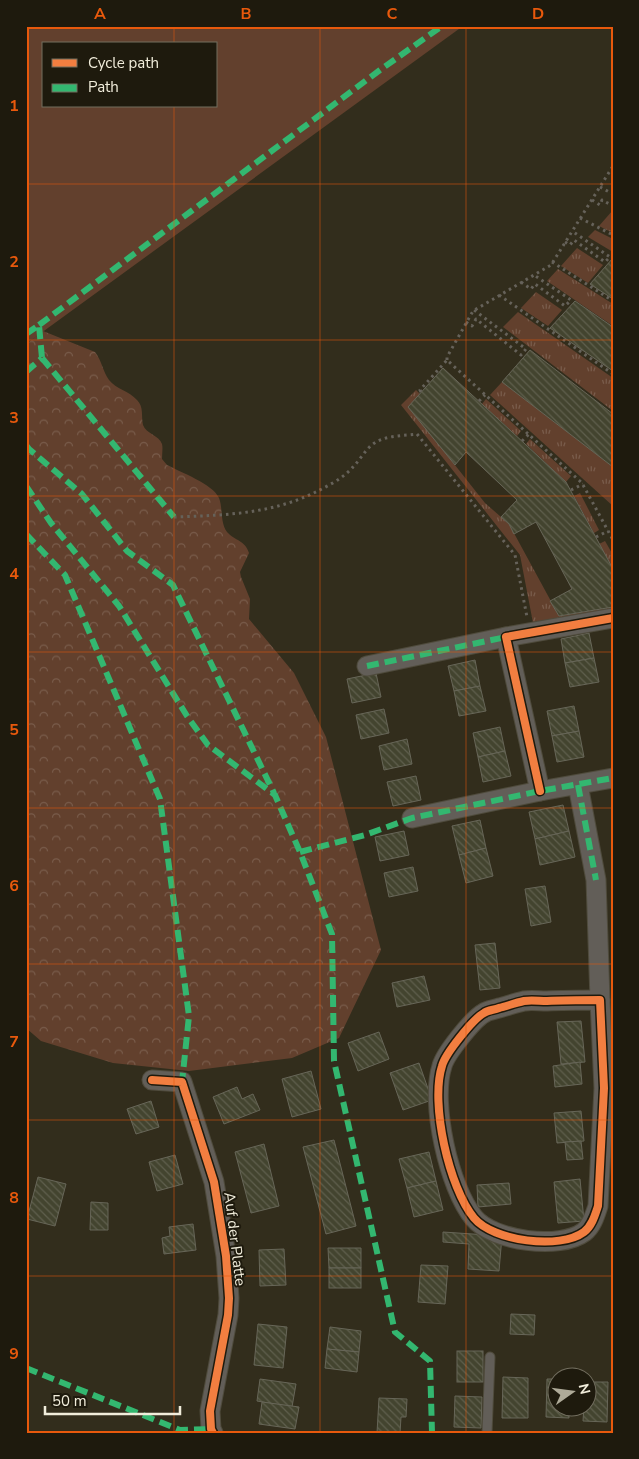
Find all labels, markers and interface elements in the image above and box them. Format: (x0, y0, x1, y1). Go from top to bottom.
text: A (94, 3, 106, 25)
text: B (240, 3, 252, 25)
text: C (387, 3, 398, 25)
text: D (532, 3, 544, 25)
legend (42, 42, 218, 108)
text: Cycle path (88, 53, 159, 73)
text: Path (88, 77, 119, 97)
text: 1 (9, 95, 19, 117)
text: 2 (9, 251, 19, 273)
text: 3 (9, 407, 19, 429)
text: 4 (9, 563, 19, 585)
text: 5 (9, 719, 19, 741)
text: 6 (9, 875, 19, 897)
text: 7 (9, 1031, 19, 1053)
text: 8 (9, 1187, 19, 1209)
street label: Auf der Platte (219, 1191, 251, 1287)
text: 9 (9, 1343, 19, 1365)
north arrow (546, 1366, 596, 1416)
text: N (574, 1382, 595, 1396)
scale bar (45, 1384, 180, 1416)
text: 50 m (52, 1391, 87, 1411)

